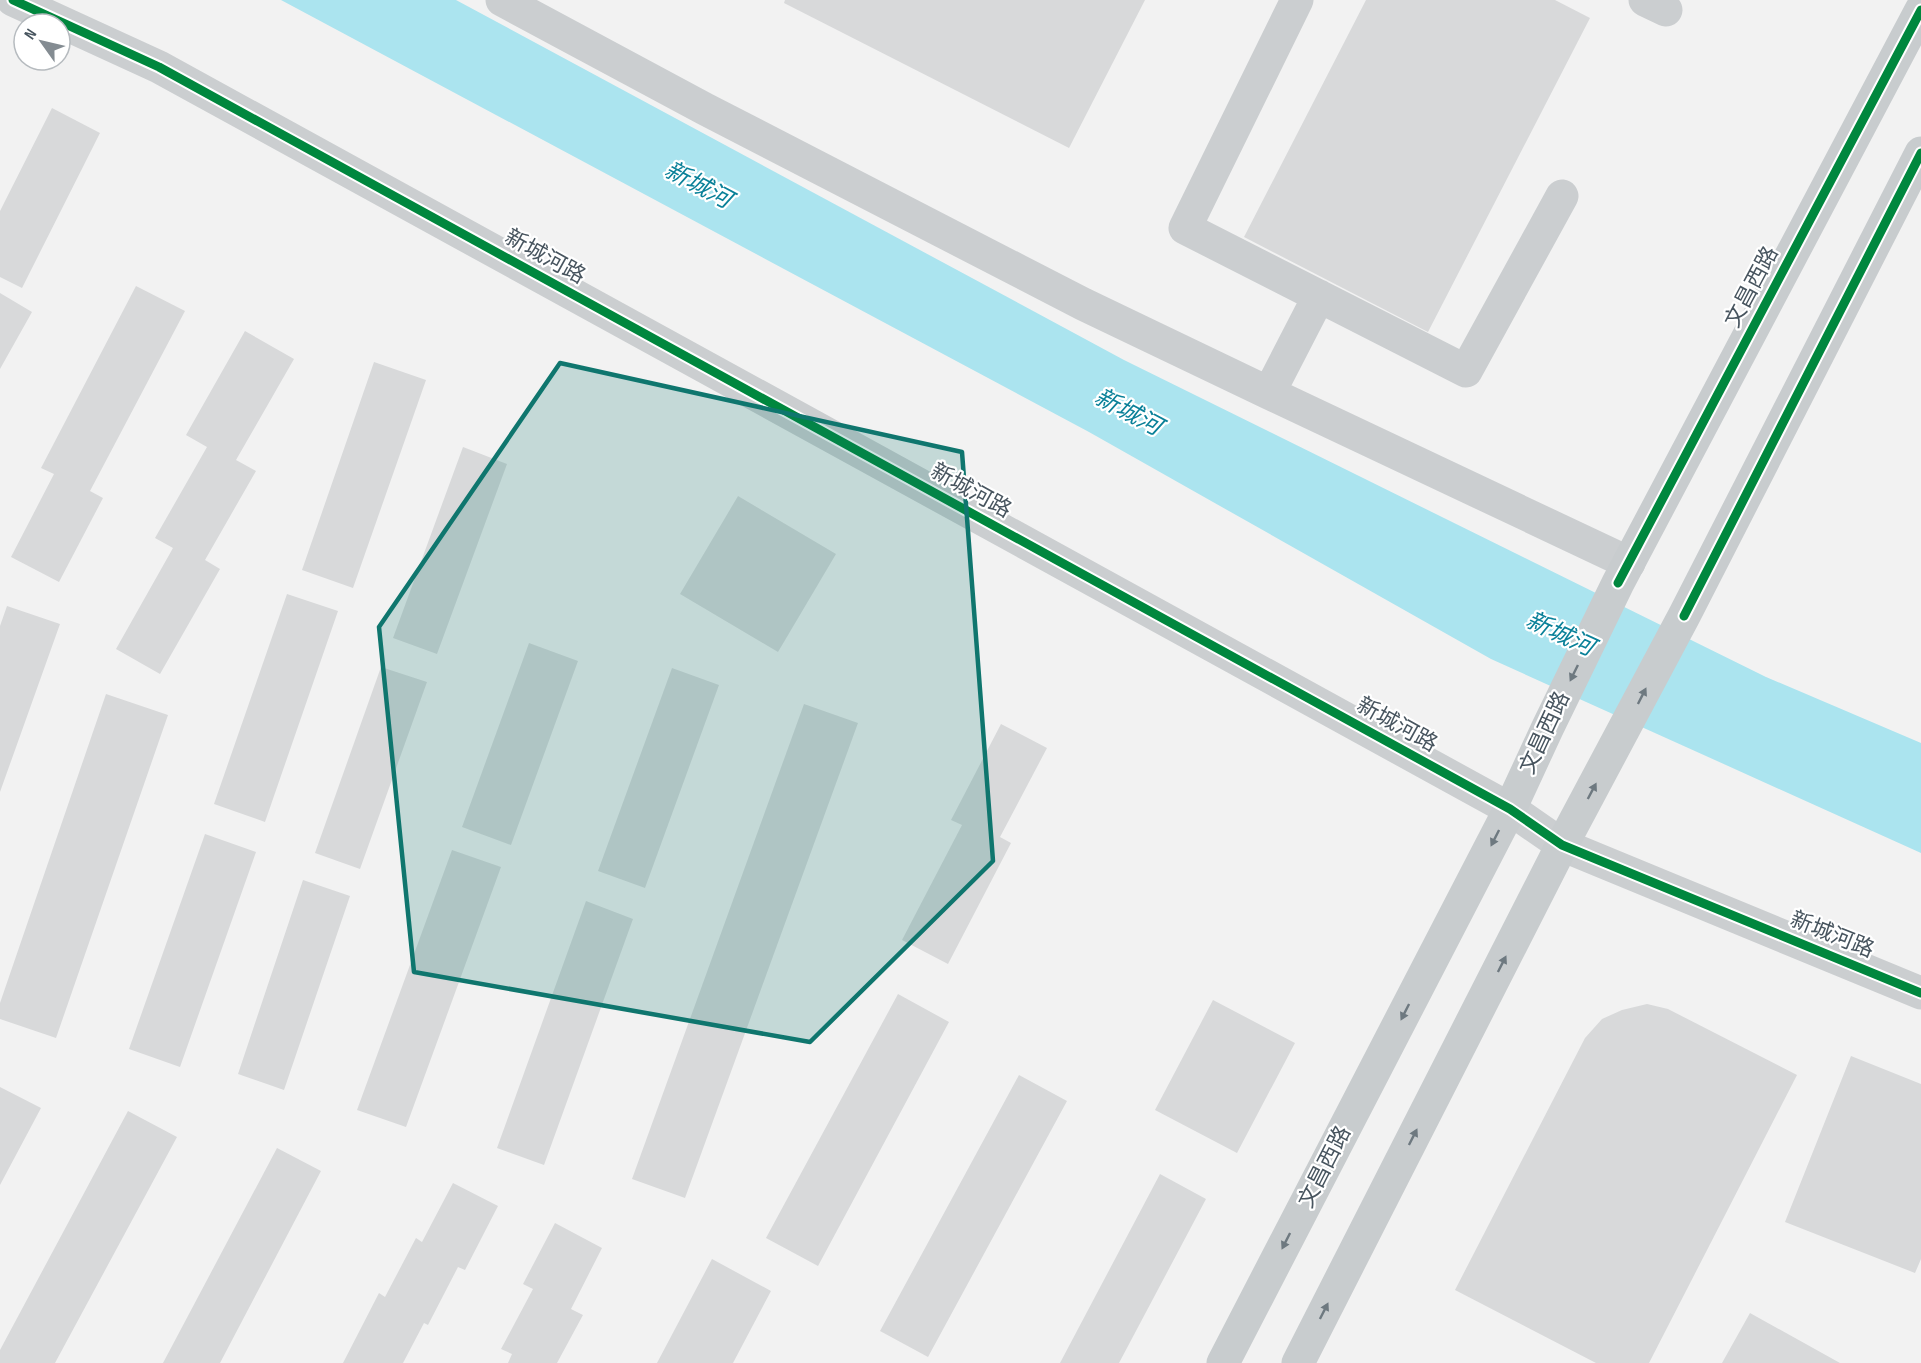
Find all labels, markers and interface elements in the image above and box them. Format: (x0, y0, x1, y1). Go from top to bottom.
north arrow (12, 12, 72, 72)
text: N (21, 26, 41, 43)
water label: 新城河 (659, 155, 740, 217)
street label: 新城河路 (500, 224, 590, 290)
street label: 文昌西路 (1719, 242, 1785, 332)
water label: 新城河 (1089, 382, 1170, 444)
street label: 新城河路 (926, 458, 1016, 524)
water label: 新城河 (1521, 606, 1602, 664)
one-way arrow (1569, 665, 1578, 682)
street label: 文昌西路 (1514, 687, 1576, 779)
one-way arrow (1637, 688, 1647, 705)
street label: 新城河路 (1352, 692, 1442, 758)
one-way arrow (1587, 782, 1597, 799)
one-way arrow (1490, 830, 1500, 847)
street label: 新城河路 (1786, 906, 1878, 964)
one-way arrow (1497, 955, 1507, 972)
one-way arrow (1400, 1003, 1410, 1020)
street label: 文昌西路 (1293, 1122, 1357, 1212)
one-way arrow (1408, 1129, 1418, 1146)
one-way arrow (1282, 1232, 1291, 1249)
one-way arrow (1319, 1302, 1329, 1319)

